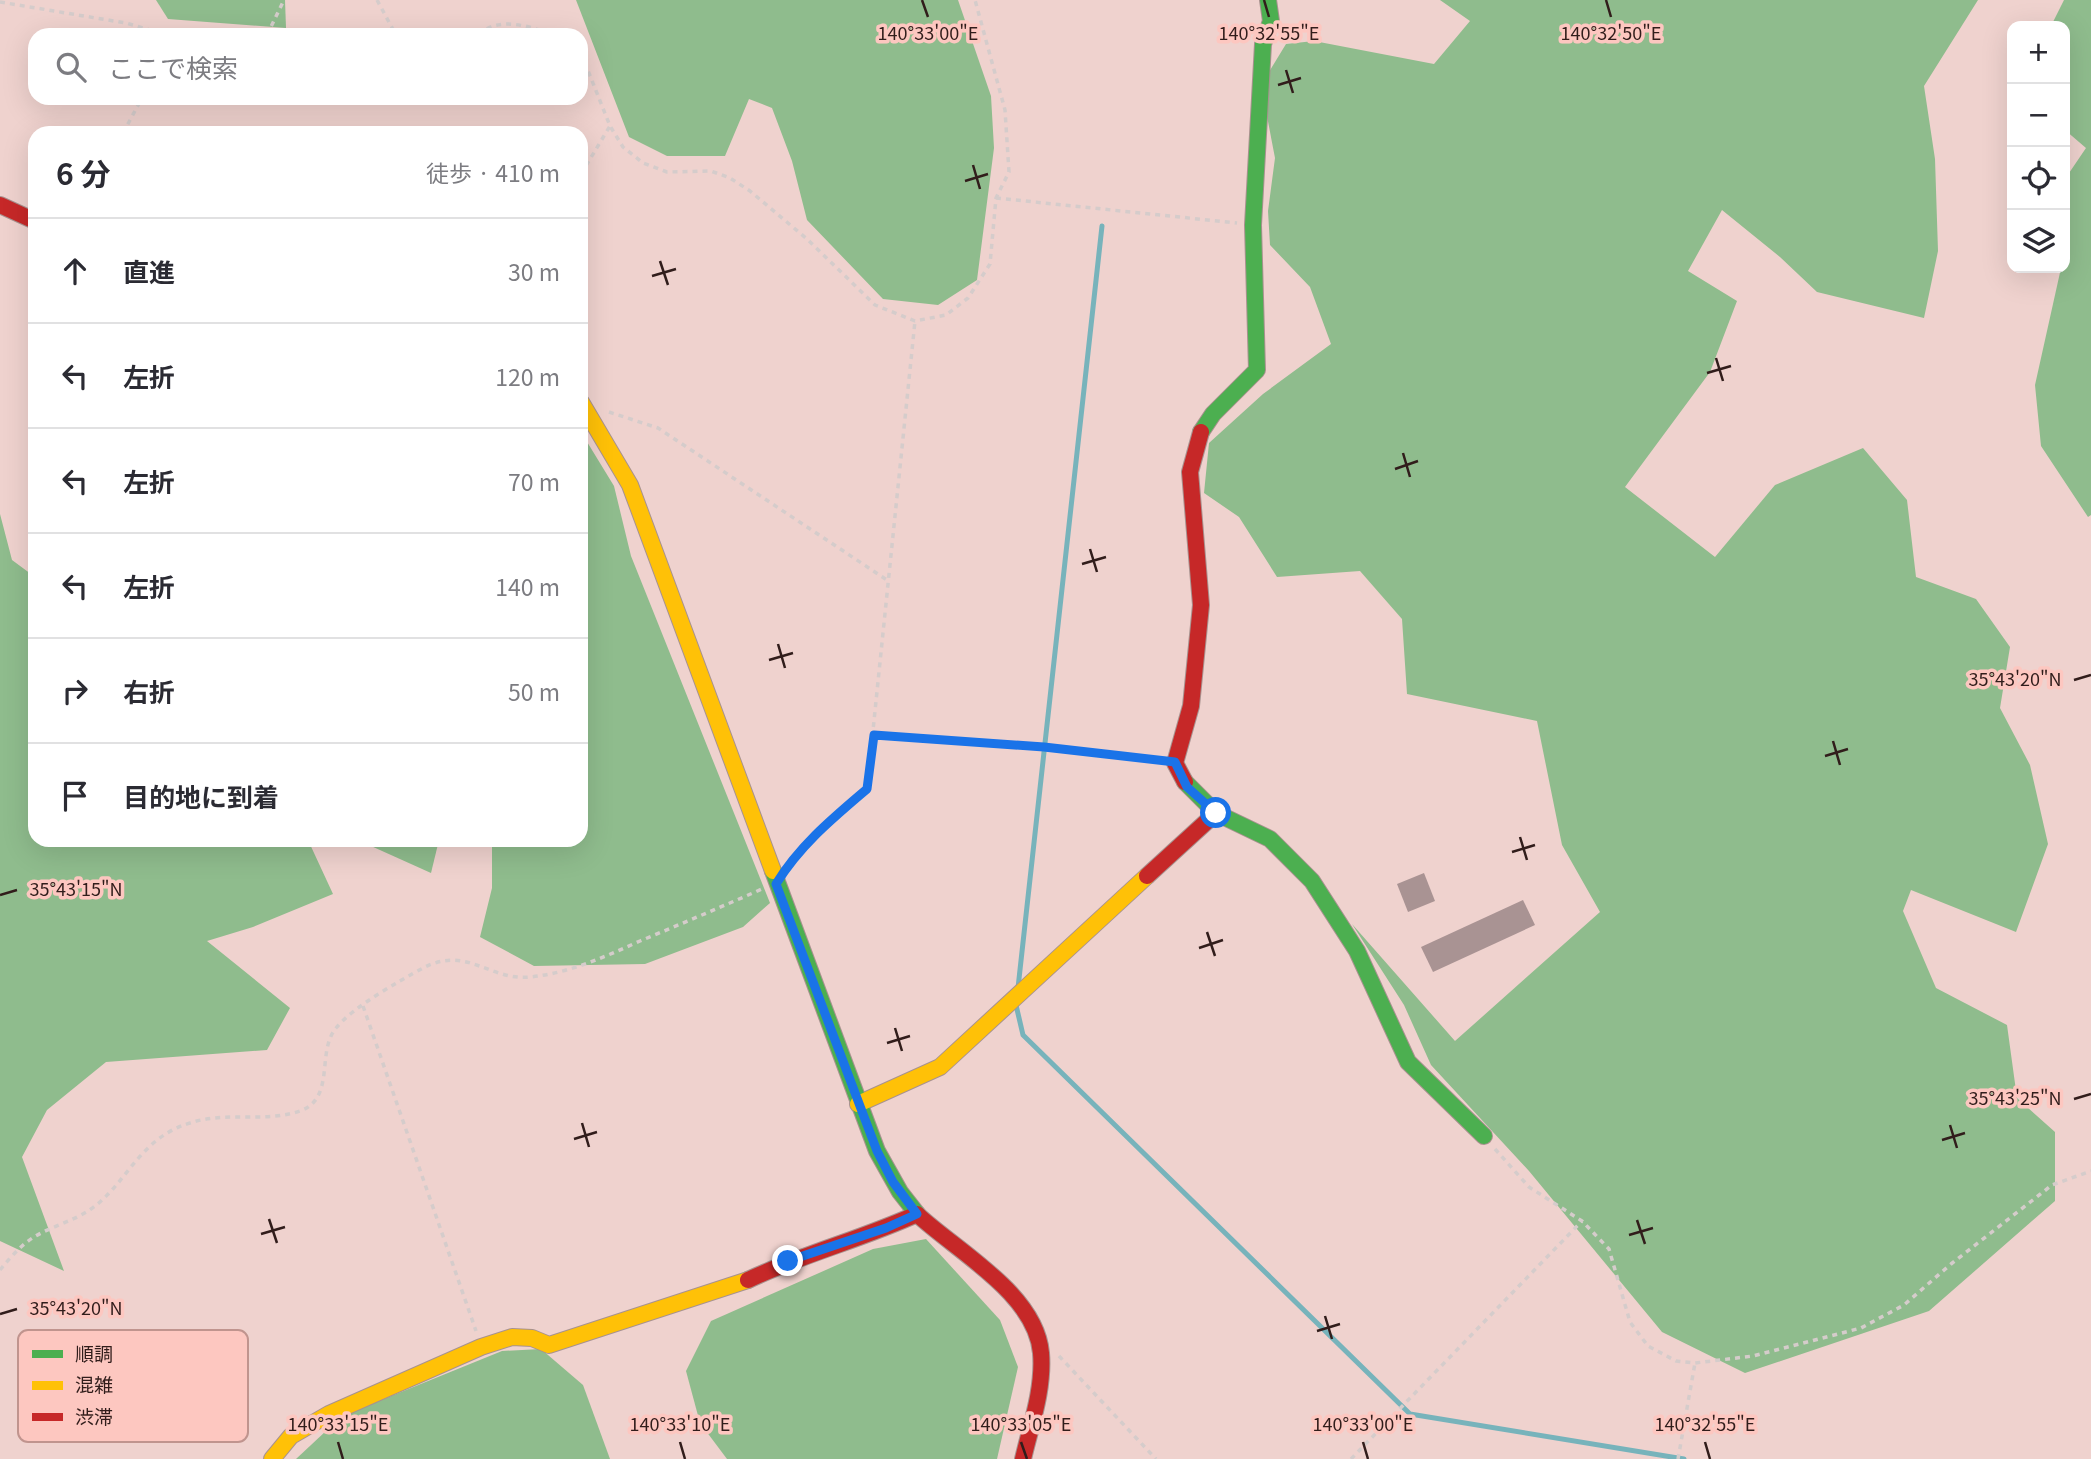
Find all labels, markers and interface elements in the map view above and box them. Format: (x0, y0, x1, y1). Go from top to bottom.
text: 140°33'00"E (878, 19, 978, 45)
text: 140°32'55"E (1219, 19, 1319, 45)
text: 140°32'50"E (1561, 19, 1661, 45)
map controls (2007, 21, 2070, 273)
button: + (2007, 21, 2070, 84)
search box (28, 28, 588, 105)
icon: search (52, 48, 90, 86)
text: ここで検索 (108, 48, 238, 85)
button: − (2007, 84, 2070, 147)
button: locate (2007, 147, 2070, 210)
text: 6 分 (56, 150, 111, 194)
text: 徒歩 · 410 m (426, 155, 560, 189)
button: layers (2007, 210, 2070, 273)
icon: ahead (56, 252, 94, 290)
text: 直進 (123, 252, 175, 289)
text: 30 m (508, 254, 560, 288)
icon: left (56, 357, 94, 395)
text: 左折 (123, 357, 175, 394)
text: 120 m (495, 359, 560, 393)
icon: left (56, 462, 94, 500)
text: 左折 (123, 462, 175, 499)
text: 70 m (508, 464, 560, 498)
icon: left (56, 567, 94, 605)
text: 左折 (123, 567, 175, 604)
text: 140 m (495, 569, 560, 603)
text: 35°43'20"N (1968, 665, 2062, 691)
icon: right (56, 672, 94, 710)
text: 右折 (123, 672, 175, 709)
text: 50 m (508, 674, 560, 708)
icon: arrive (56, 777, 94, 815)
text: 目的地に到着 (123, 777, 279, 814)
route start (1200, 797, 1231, 828)
text: 35°43'15"N (29, 875, 123, 901)
text: 35°43'25"N (1968, 1084, 2062, 1110)
route end (772, 1245, 803, 1276)
text: 35°43'20"N (29, 1294, 123, 1320)
legend (18, 1330, 248, 1442)
text: 順調 (75, 1339, 113, 1366)
text: 混雑 (75, 1370, 113, 1397)
text: 渋滞 (75, 1402, 113, 1429)
text: 140°33'15"E (288, 1410, 388, 1436)
text: 140°33'10"E (630, 1410, 730, 1436)
text: 140°33'05"E (971, 1410, 1071, 1436)
text: 140°33'00"E (1313, 1410, 1413, 1436)
text: 140°32'55"E (1655, 1410, 1755, 1436)

